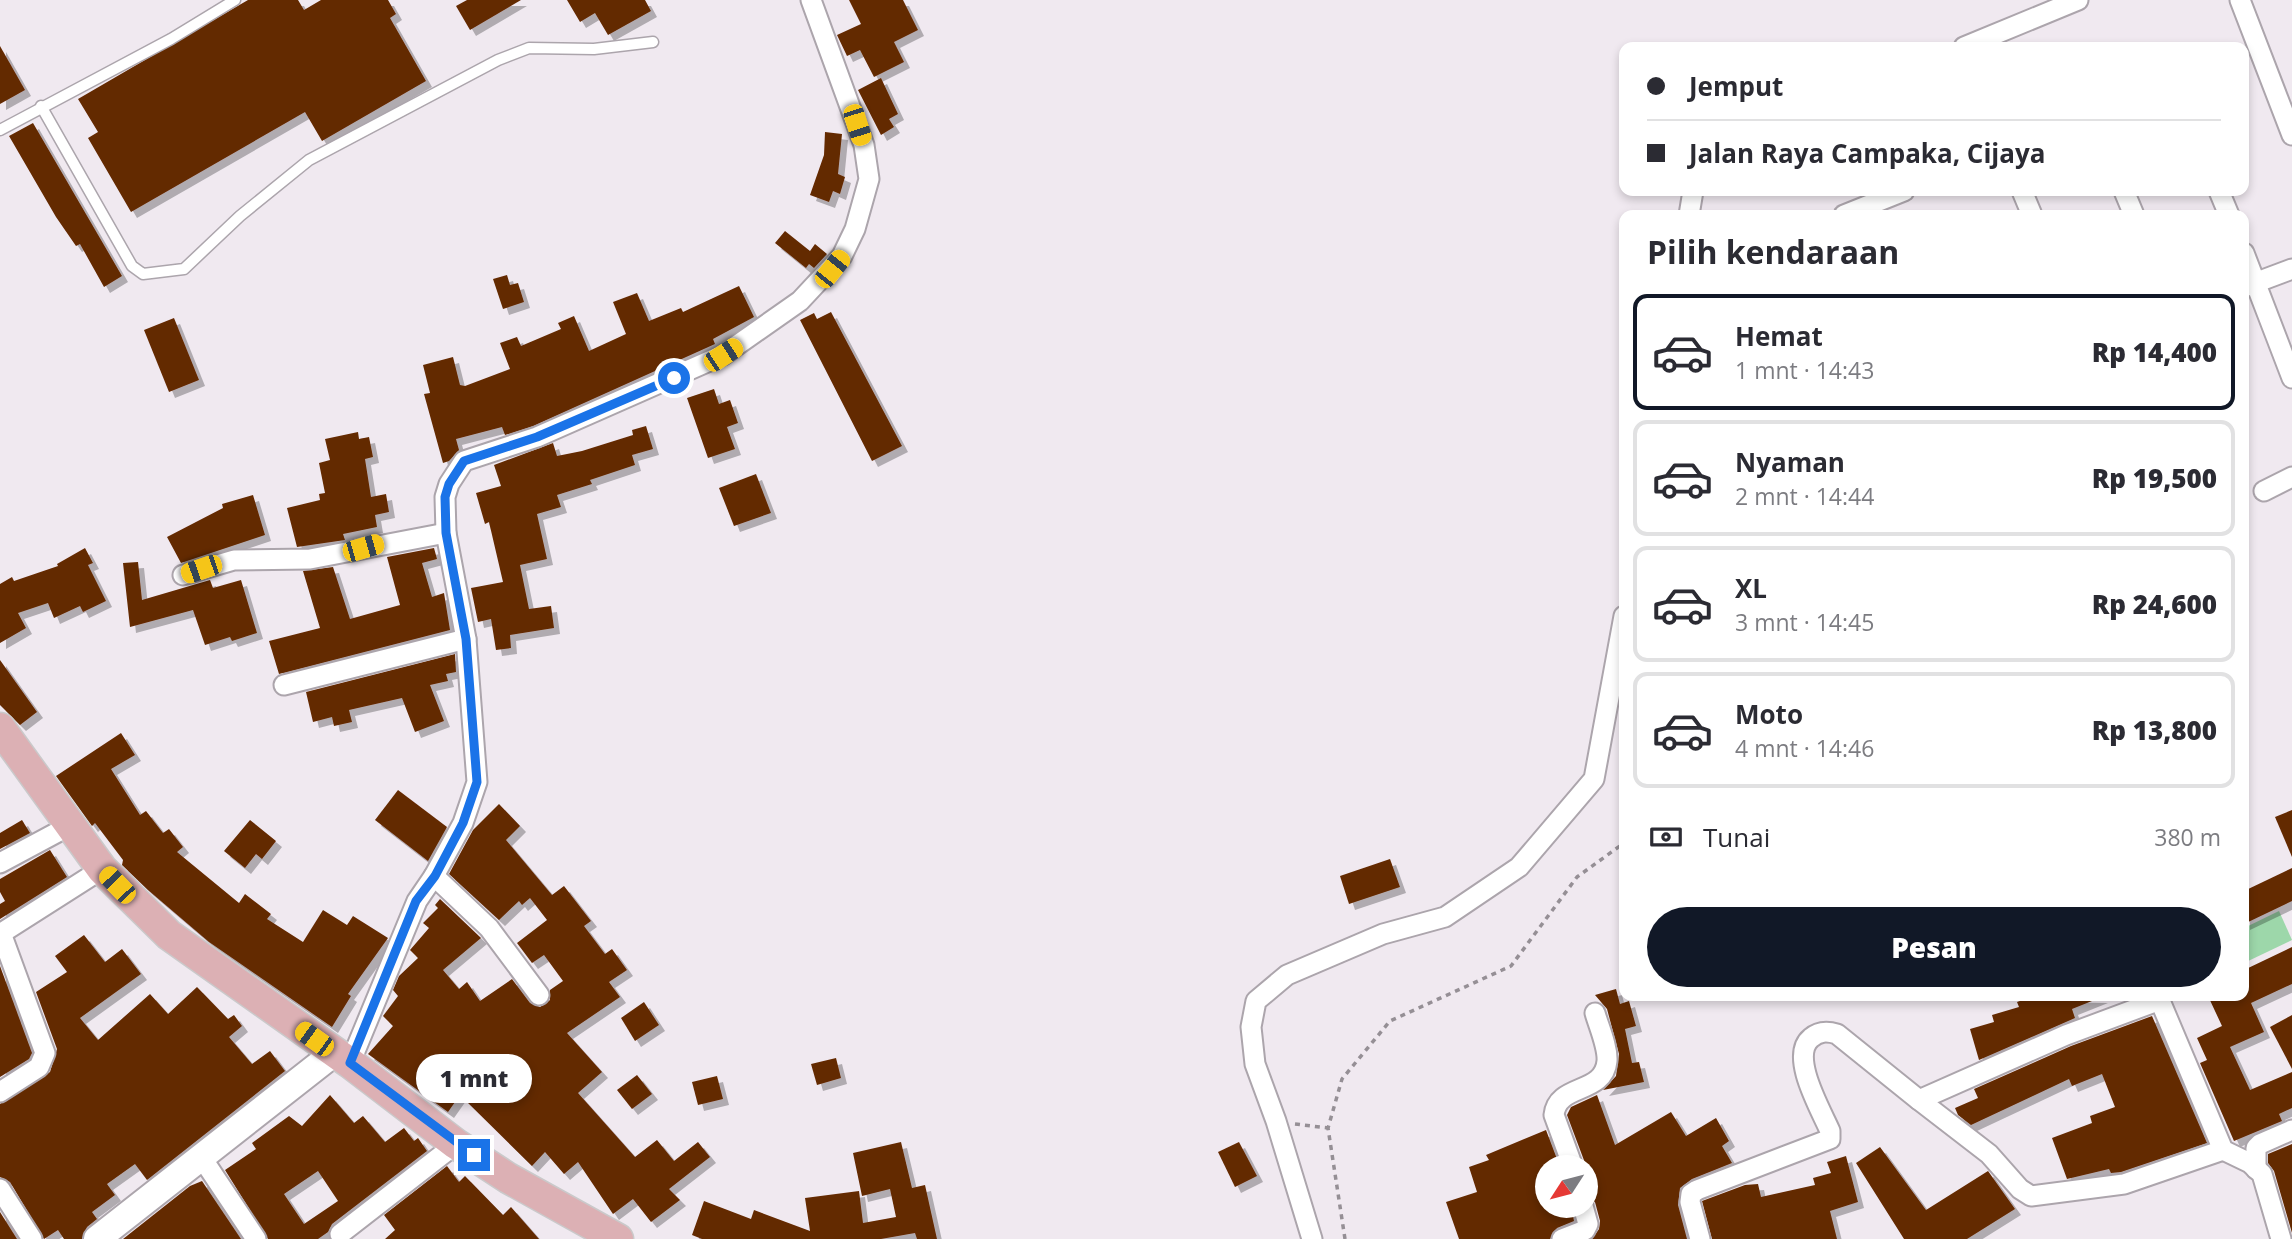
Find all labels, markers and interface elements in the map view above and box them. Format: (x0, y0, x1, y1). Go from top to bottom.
text: Jemput (1689, 68, 1783, 104)
car (841, 102, 874, 148)
text: Jalan Raya Campaka, Cijaya (1689, 135, 2046, 171)
text: Pilih kendaraan (1647, 230, 1899, 273)
car (811, 246, 854, 292)
text: Hemat (1735, 318, 1823, 354)
icon: car (1651, 321, 1714, 384)
text: Rp 14,400 (2092, 334, 2217, 370)
car (700, 335, 747, 375)
text: 1 mnt · 14:43 (1735, 354, 1874, 386)
route start (658, 362, 690, 394)
text: Nyaman (1735, 444, 1845, 480)
icon: car (1651, 447, 1714, 510)
text: Rp 19,500 (2092, 460, 2217, 496)
text: 2 mnt · 14:44 (1735, 480, 1874, 512)
car (340, 532, 387, 564)
car (178, 552, 225, 586)
text: XL (1735, 570, 1767, 606)
icon: car (1651, 573, 1714, 636)
text: Rp 24,600 (2092, 586, 2217, 622)
text: 3 mnt · 14:45 (1735, 606, 1874, 638)
text: Moto (1735, 696, 1803, 732)
icon: car (1651, 699, 1714, 762)
text: Rp 13,800 (2092, 712, 2217, 748)
text: 4 mnt · 14:46 (1735, 732, 1874, 764)
icon: cash (1647, 818, 1685, 856)
text: Tunai (1703, 819, 1770, 855)
text: 380 m (2154, 821, 2221, 853)
car (95, 863, 140, 907)
button: Pesan (1647, 907, 2221, 987)
car (291, 1018, 338, 1060)
callout: 1 mnt (416, 1054, 532, 1102)
text: 1 mnt (440, 1062, 508, 1094)
route end (458, 1139, 490, 1171)
north arrow (1535, 1155, 1598, 1218)
map controls (1535, 1155, 1598, 1218)

